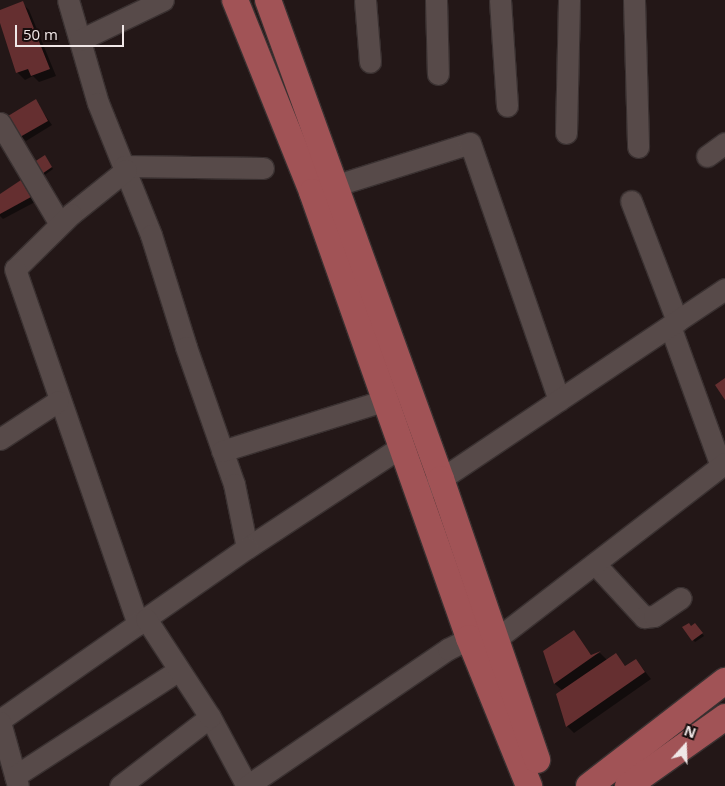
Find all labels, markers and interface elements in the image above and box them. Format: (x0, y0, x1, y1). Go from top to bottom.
scale bar (18, 15, 126, 47)
text: 50 m (23, 24, 58, 44)
north arrow (660, 721, 710, 771)
text: N (682, 721, 699, 742)

